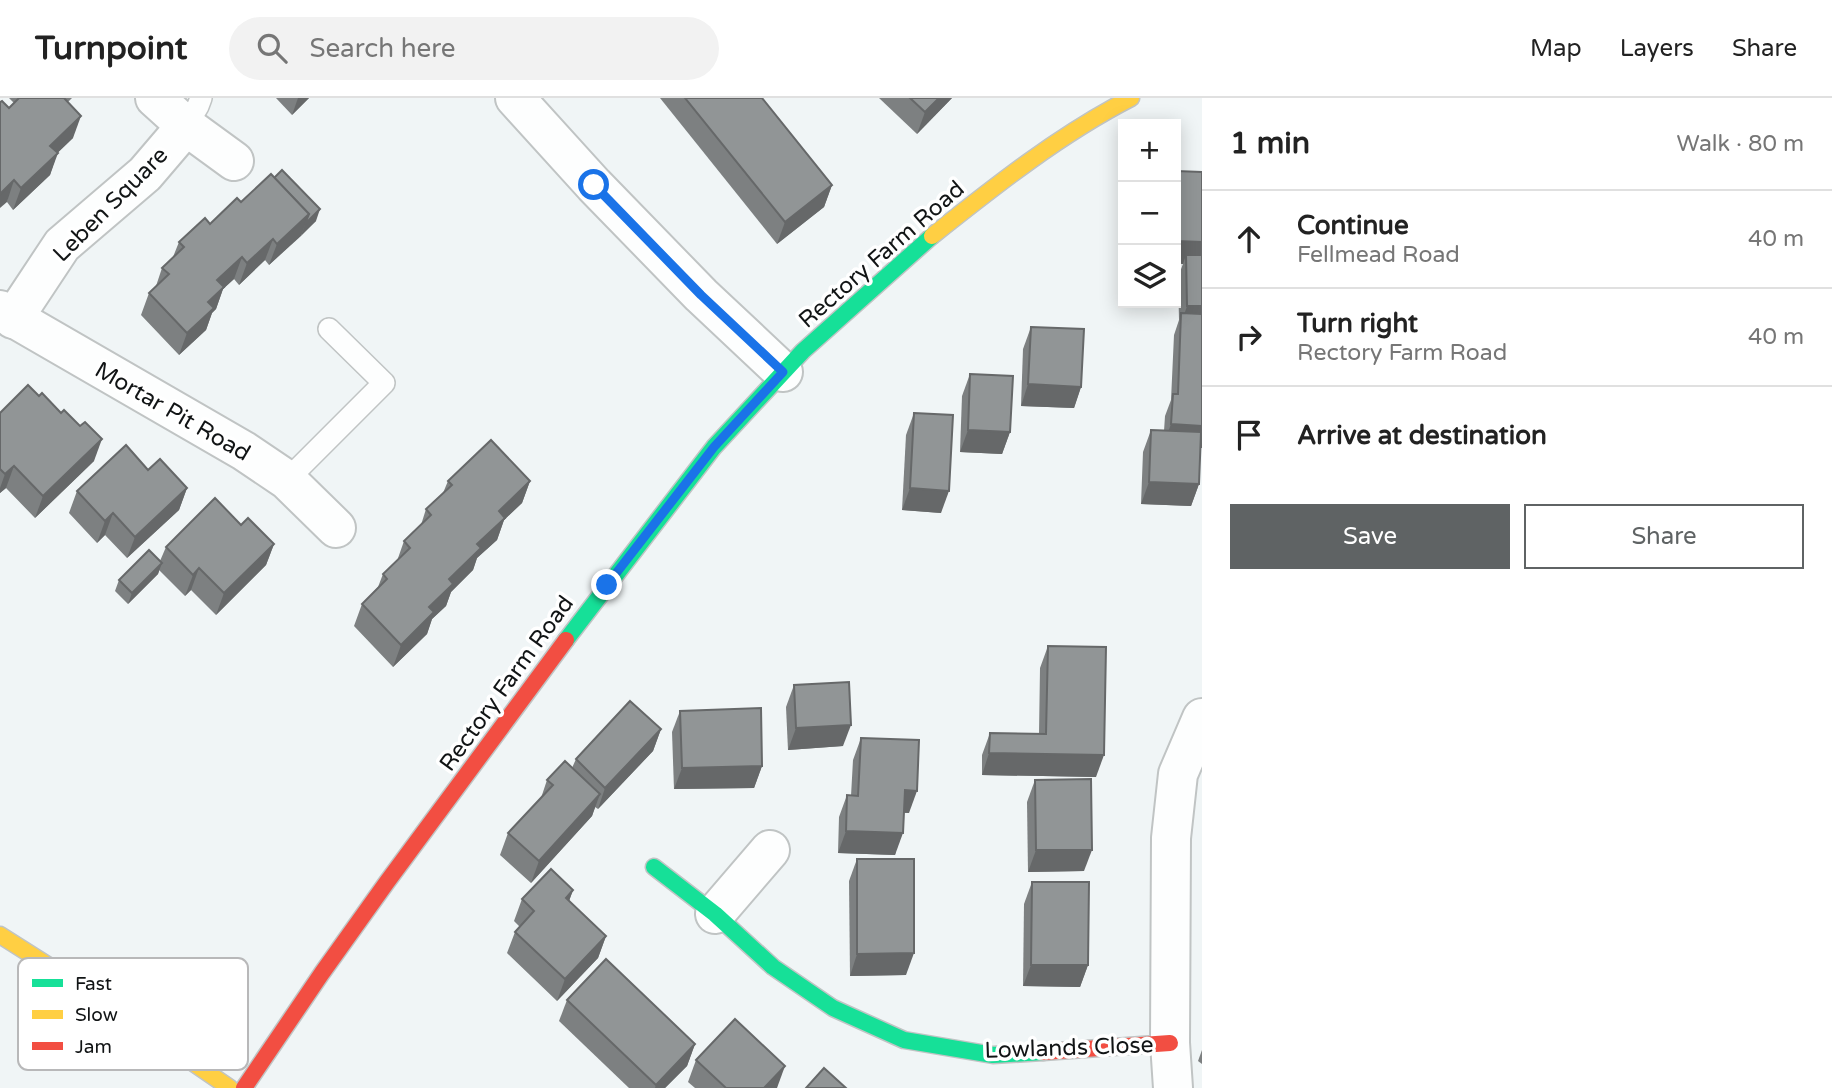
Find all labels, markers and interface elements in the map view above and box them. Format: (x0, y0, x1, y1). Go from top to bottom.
search box (229, 17, 719, 80)
text: Turnpoint (35, 29, 187, 68)
icon: search (253, 29, 291, 67)
text: Search here (309, 33, 456, 64)
text: Map (1530, 34, 1582, 63)
text: Layers (1620, 34, 1694, 63)
text: Share (1732, 34, 1797, 63)
map controls (1118, 119, 1181, 308)
button: + (1118, 119, 1181, 182)
text: 1 min (1230, 125, 1310, 162)
text: Walk · 80 m (1677, 130, 1804, 158)
street label: Leben Square (47, 141, 174, 268)
route start (578, 169, 609, 200)
street label: Rectory Farm Road (793, 175, 970, 334)
button: − (1118, 182, 1181, 245)
text: Continue (1297, 210, 1409, 241)
icon: ahead (1230, 220, 1268, 258)
text: 40 m (1748, 225, 1804, 253)
text: Fellmead Road (1297, 241, 1460, 269)
button: layers (1118, 245, 1181, 308)
text: Turn right (1297, 308, 1418, 339)
icon: right (1230, 318, 1268, 356)
text: 40 m (1748, 323, 1804, 351)
text: Rectory Farm Road (1297, 339, 1507, 367)
street label: Mortar Pit Road (90, 356, 255, 468)
icon: arrive (1230, 416, 1268, 454)
text: Arrive at destination (1297, 420, 1547, 451)
button: Save (1230, 504, 1510, 569)
button: Share (1524, 504, 1804, 569)
route end (591, 569, 622, 600)
street label: Rectory Farm Road (434, 590, 580, 777)
legend (18, 958, 248, 1070)
text: Fast (75, 973, 112, 995)
text: Slow (75, 1004, 118, 1026)
street label: Lowlands Close (984, 1031, 1154, 1065)
text: Jam (75, 1036, 112, 1058)

